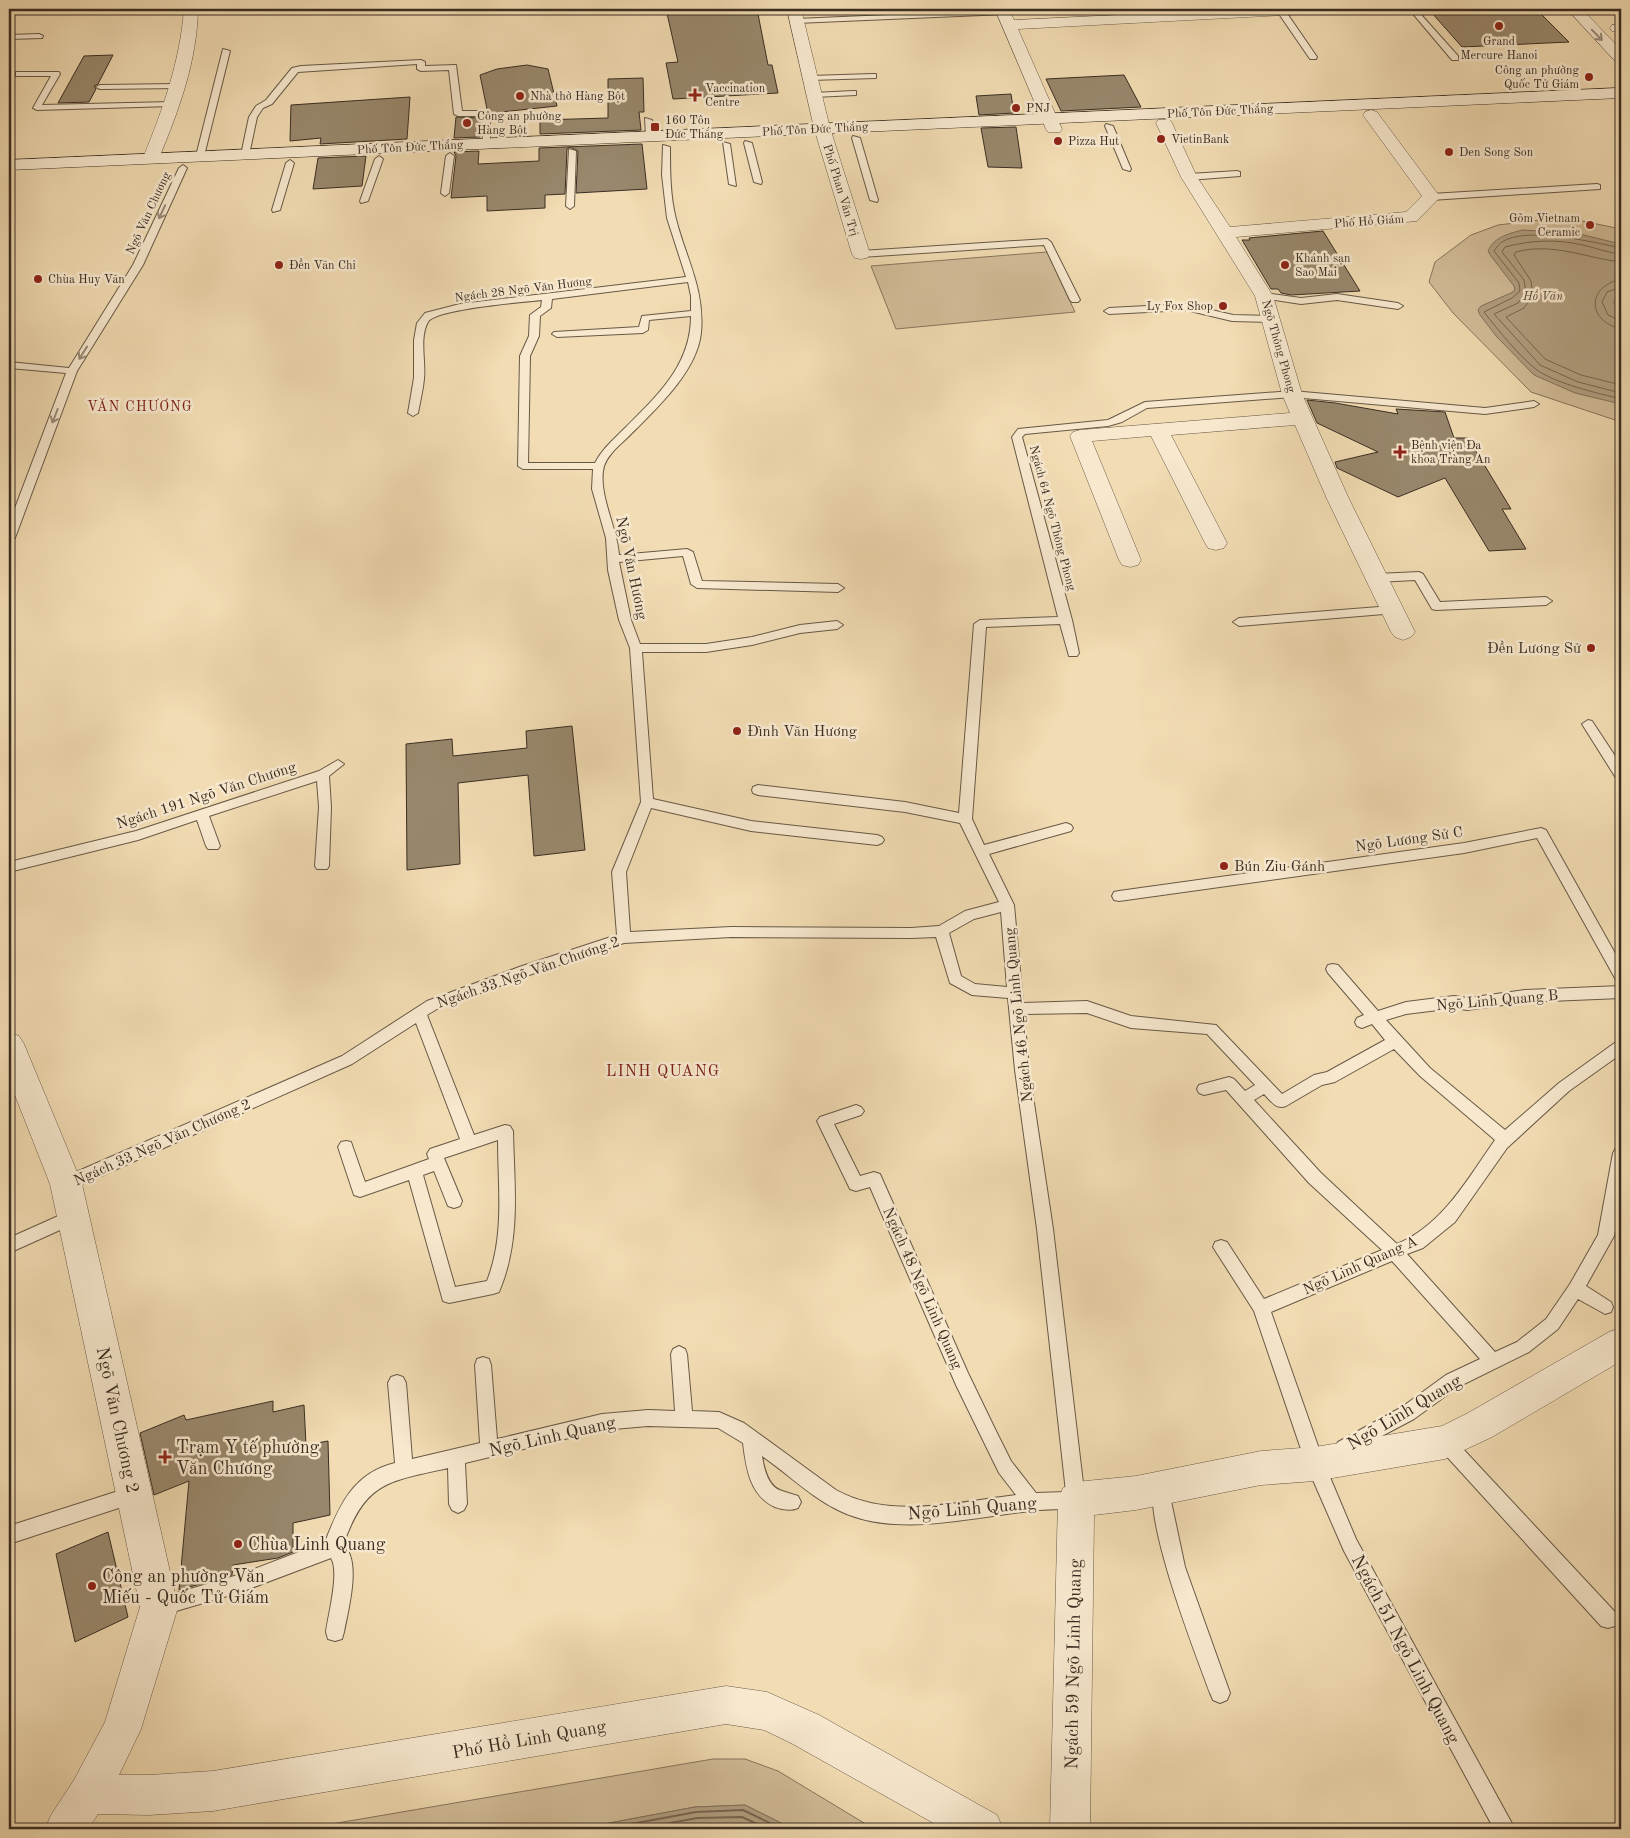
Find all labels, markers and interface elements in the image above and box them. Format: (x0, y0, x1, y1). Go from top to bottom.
marker: Grand Mercure Hanoi (1493, 20, 1505, 32)
one-way arrow (1591, 28, 1603, 41)
place label: Grand Mercure Hanoi (1461, 36, 1538, 62)
place label: Công an phường Quốc Tử Giám (1495, 65, 1580, 91)
marker: Công an phường Quốc Tử Giám (1583, 71, 1595, 83)
place label: Vaccination Centre (705, 83, 766, 109)
marker: Vaccination Centre (689, 89, 701, 101)
marker: Nhà thờ Hàng Bột (514, 90, 526, 102)
place label: Nhà thờ Hàng Bột (530, 91, 625, 103)
street label: Phố Tôn Đức Thắng (1166, 101, 1274, 121)
marker: PNJ (1010, 102, 1022, 114)
place label: PNJ (1026, 103, 1050, 115)
place label: Công an phường Hàng Bột (477, 111, 562, 137)
place label: 160 Tôn Đức Thắng (665, 115, 724, 141)
marker: Công an phường Hàng Bột (461, 117, 473, 129)
street label: Phố Tôn Đức Thắng (761, 119, 869, 139)
marker: 160 Tôn Đức Thắng (649, 121, 661, 133)
marker: VietinBank (1155, 133, 1167, 145)
place label: VietinBank (1171, 134, 1229, 146)
marker: Pizza Hut (1052, 135, 1064, 147)
place label: Pizza Hut (1068, 136, 1119, 148)
street label: Phố Tôn Đức Thắng (356, 137, 464, 157)
street label: Phố Phan Văn Trị (820, 143, 861, 238)
marker: Den Song Son (1443, 146, 1455, 158)
place label: Den Song Son (1459, 147, 1534, 159)
street label: Ngõ Văn Chương (125, 170, 173, 256)
one-way arrow (157, 204, 167, 219)
street label: Phố Hồ Giám (1334, 212, 1405, 230)
place label: Gõm Vietnam Ceramic (1509, 213, 1580, 239)
marker: Gõm Vietnam Ceramic (1584, 219, 1596, 231)
place label: Khánh sạn Sao Mai (1295, 253, 1351, 279)
place label: Đền Văn Chỉ (289, 258, 356, 272)
marker: Đền Văn Chỉ (273, 259, 285, 271)
marker: Khánh sạn Sao Mai (1279, 259, 1291, 271)
marker: Chùa Huy Văn (32, 273, 44, 285)
place label: Chùa Huy Văn (48, 274, 125, 286)
street label: Ngách 28 Ngõ Văn Hương (454, 276, 593, 304)
park label: Hồ Văn (1522, 289, 1563, 303)
street label: Ngõ Thông Phong (1259, 298, 1297, 395)
marker: Ly Fox Shop (1217, 300, 1229, 312)
place label: Ly Fox Shop (1147, 301, 1213, 313)
one-way arrow (77, 346, 87, 360)
district label: VĂN CHƯƠNG (87, 397, 193, 414)
one-way arrow (50, 408, 59, 423)
place label: Bệnh viện Đa khoa Tràng An (1411, 440, 1491, 466)
street label: Ngách 64 Ngõ Thông Phong (1027, 444, 1077, 593)
marker: Bệnh viện Đa khoa Tràng An (1393, 445, 1407, 459)
street label: Ngõ Văn Hương (612, 515, 649, 621)
place label: Đền Lương Sử (1487, 640, 1582, 657)
marker: Đền Lương Sử (1585, 642, 1597, 654)
marker: Đình Văn Hương (731, 725, 743, 737)
place label: Đình Văn Hương (747, 725, 857, 740)
street label: Ngách 191 Ngõ Văn Chương (115, 760, 298, 833)
street label: Ngõ Lương Sử C (1354, 825, 1464, 855)
marker: Bún Ziu Gánh (1218, 860, 1230, 872)
place label: Bún Ziu Gánh (1234, 860, 1325, 875)
street label: Ngách 46 Ngõ Linh Quang (1003, 927, 1036, 1103)
street label: Ngách 33 Ngõ Văn Chương 2 (435, 935, 622, 1012)
street label: Ngõ Linh Quang B (1435, 989, 1559, 1014)
district label: LINH QUANG (606, 1064, 720, 1080)
street label: Ngách 33 Ngõ Văn Chương 2 (72, 1097, 253, 1189)
street label: Ngách 48 Ngõ Linh Quang (879, 1205, 964, 1372)
street label: Ngõ Linh Quang A (1301, 1234, 1421, 1298)
street label: Ngõ Văn Chương 2 (93, 1345, 141, 1495)
street label: Ngõ Linh Quang (1344, 1372, 1465, 1454)
street label: Ngõ Linh Quang (487, 1414, 618, 1460)
place label: Trạm Y tế phường Văn Chương (176, 1438, 320, 1478)
marker: Trạm Y tế phường Văn Chương (158, 1450, 172, 1464)
street label: Ngõ Linh Quang (907, 1494, 1038, 1524)
place label: Chùa Linh Quang (248, 1536, 386, 1554)
marker: Chùa Linh Quang (232, 1538, 244, 1550)
street label: Ngách 51 Ngõ Linh Quang (1348, 1552, 1463, 1747)
street label: Ngách 59 Ngõ Linh Quang (1063, 1558, 1085, 1769)
place label: Công an phường Văn Miếu - Quốc Tử Giám (102, 1568, 269, 1607)
marker: Công an phường Văn Miếu - Quốc Tử Giám (86, 1580, 98, 1592)
street label: Phố Hồ Linh Quang (450, 1715, 608, 1762)

